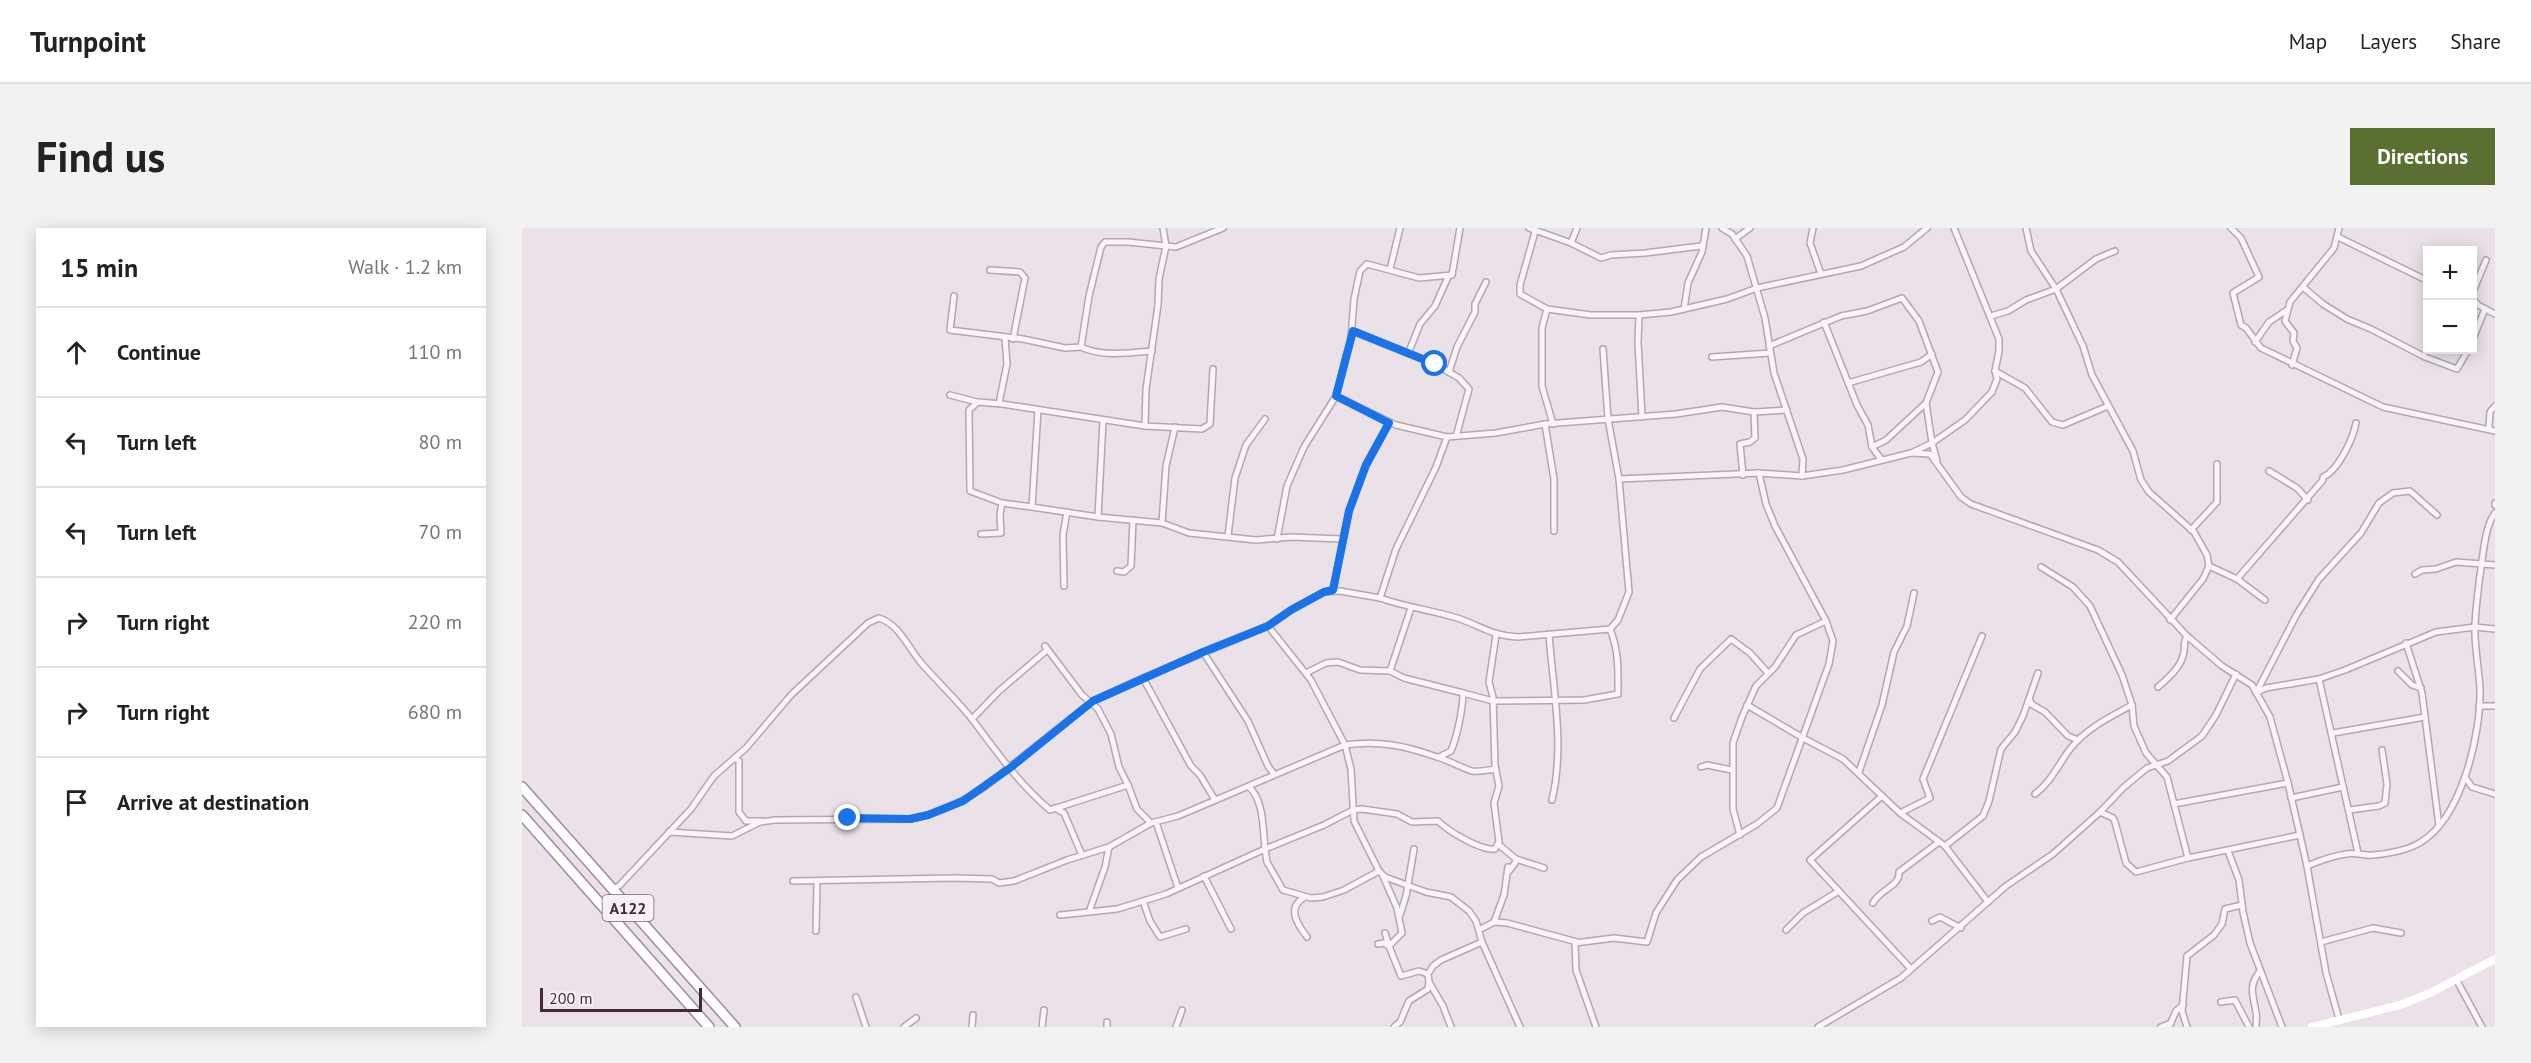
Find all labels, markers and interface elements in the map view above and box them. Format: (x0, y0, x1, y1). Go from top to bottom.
text: Turnpoint (30, 23, 146, 60)
text: Map (2289, 28, 2327, 55)
text: Layers (2360, 28, 2417, 55)
text: Share (2450, 28, 2501, 55)
button: Directions (2350, 128, 2495, 185)
text: Find us (36, 129, 165, 184)
map controls (2423, 246, 2477, 354)
button: + (2423, 246, 2477, 300)
text: 15 min (60, 251, 138, 284)
text: Walk · 1.2 km (348, 254, 462, 280)
button: − (2423, 300, 2477, 354)
icon: ahead (60, 336, 93, 369)
text: Continue (117, 338, 201, 366)
text: 110 m (408, 339, 462, 365)
route start (1421, 350, 1447, 376)
icon: left (60, 426, 93, 459)
text: Turn left (117, 428, 197, 456)
text: 80 m (419, 429, 462, 455)
icon: left (60, 516, 93, 549)
text: Turn left (117, 518, 197, 546)
text: 70 m (419, 519, 462, 545)
icon: right (60, 606, 93, 639)
text: Turn right (117, 608, 209, 636)
text: 220 m (408, 609, 462, 635)
icon: right (60, 696, 93, 729)
text: Turn right (117, 698, 209, 726)
text: 680 m (408, 699, 462, 725)
icon: arrive (60, 786, 93, 819)
text: Arrive at destination (117, 788, 309, 816)
route end (834, 804, 860, 830)
road number: A122 (602, 895, 654, 921)
scale bar (540, 985, 702, 1012)
text: 200 m (549, 988, 592, 1008)

